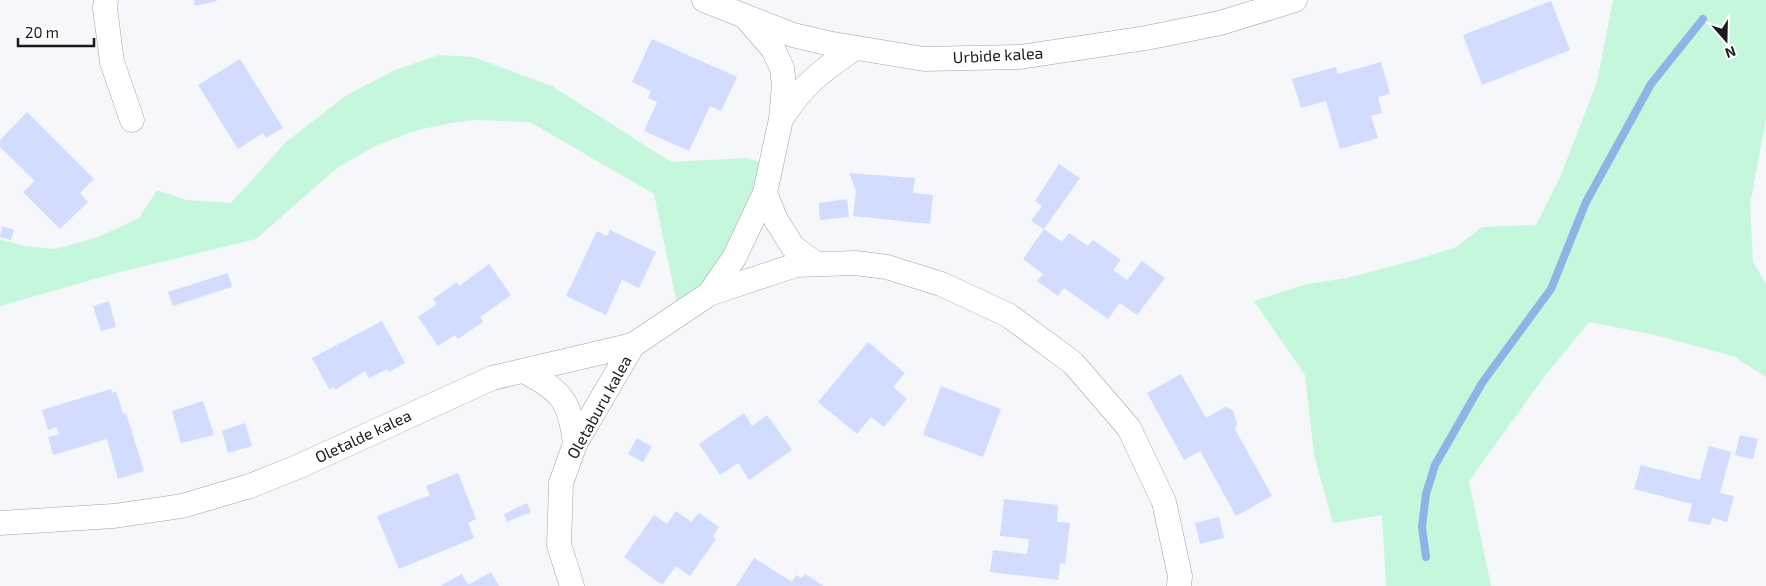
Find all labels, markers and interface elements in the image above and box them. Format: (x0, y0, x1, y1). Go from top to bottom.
scale bar (18, 15, 94, 47)
north arrow (1701, 15, 1751, 65)
text: 20 m (25, 23, 59, 41)
street label: Urbide kalea (952, 43, 1044, 66)
text: N (1723, 43, 1738, 62)
street label: Oletaburu kalea (562, 352, 635, 462)
street label: Oletalde kalea (312, 405, 414, 466)

